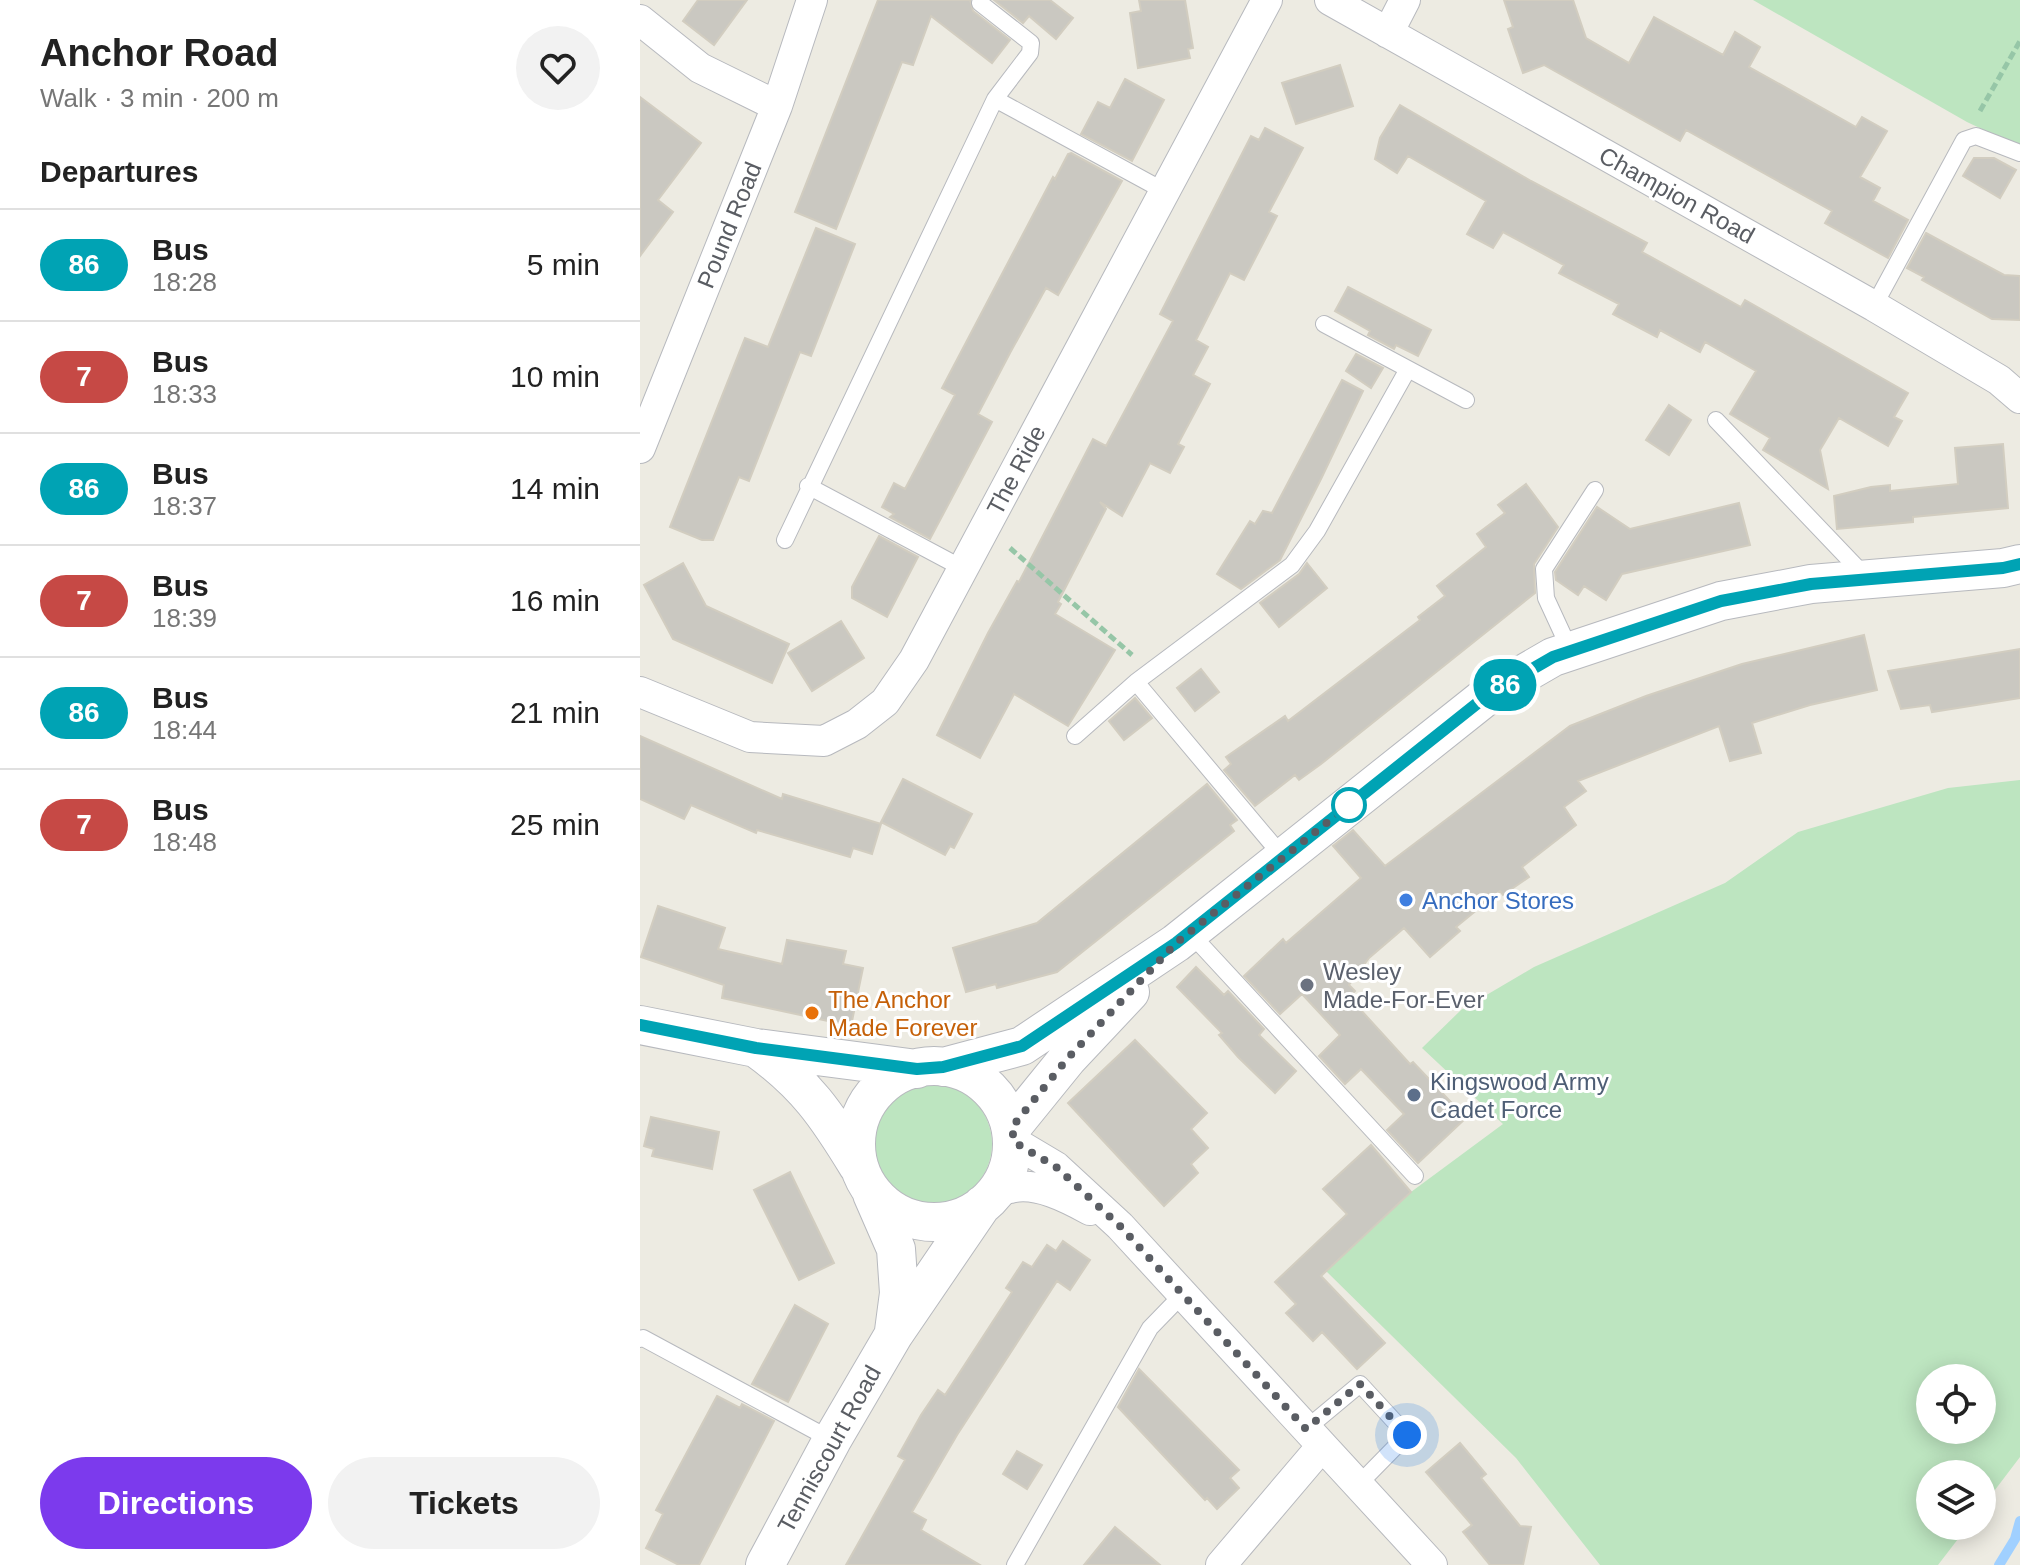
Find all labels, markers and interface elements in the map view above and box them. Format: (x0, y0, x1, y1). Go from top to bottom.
button: heart (516, 26, 600, 110)
text: Anchor Road (40, 32, 279, 74)
text: Walk · 3 min · 200 m (40, 83, 279, 113)
street label: Champion Road (1595, 141, 1759, 249)
text: Departures (40, 155, 198, 188)
street label: Pound Road (691, 158, 767, 292)
text: Bus (152, 233, 209, 266)
text: 5 min (527, 248, 600, 281)
text: 86 (68, 249, 100, 280)
text: 18:28 (152, 267, 217, 297)
text: Bus (152, 345, 209, 378)
text: 10 min (510, 360, 600, 393)
text: 7 (76, 361, 92, 392)
text: 18:33 (152, 379, 217, 409)
street label: The Ride (981, 421, 1051, 519)
text: Bus (152, 457, 209, 490)
text: 14 min (510, 472, 600, 505)
text: 86 (68, 473, 100, 504)
text: 18:37 (152, 491, 217, 521)
text: Bus (152, 569, 209, 602)
text: 16 min (510, 584, 600, 617)
text: 7 (76, 585, 92, 616)
text: 18:39 (152, 603, 217, 633)
line badge: 86 (1469, 659, 1541, 711)
text: 86 (1489, 669, 1521, 700)
text: Bus (152, 681, 209, 714)
text: 21 min (510, 696, 600, 729)
text: 86 (68, 697, 100, 728)
text: 18:44 (152, 715, 217, 745)
unlabelled marker (1332, 788, 1366, 822)
text: Bus (152, 793, 209, 826)
text: 25 min (510, 808, 600, 841)
text: 7 (76, 809, 92, 840)
text: 18:48 (152, 827, 217, 857)
place label: Anchor Stores (1422, 887, 1574, 914)
marker: Anchor Stores (1397, 891, 1415, 909)
place label: Wesley Made-For-Ever (1323, 958, 1484, 1013)
marker: Wesley Made-For-Ever (1298, 976, 1316, 994)
place label: The Anchor Made Forever (828, 986, 977, 1041)
marker: The Anchor Made Forever (803, 1004, 821, 1022)
place label: Kingswood Army Cadet Force (1430, 1068, 1609, 1123)
marker: Kingswood Army Cadet Force (1405, 1086, 1423, 1104)
street label: Tenniscourt Road (772, 1361, 886, 1537)
map controls (1916, 1364, 1996, 1540)
button: locate (1916, 1364, 1996, 1444)
your location (1387, 1415, 1427, 1455)
button: Directions (40, 1457, 312, 1549)
button: Tickets (328, 1457, 600, 1549)
button: layers (1916, 1460, 1996, 1540)

